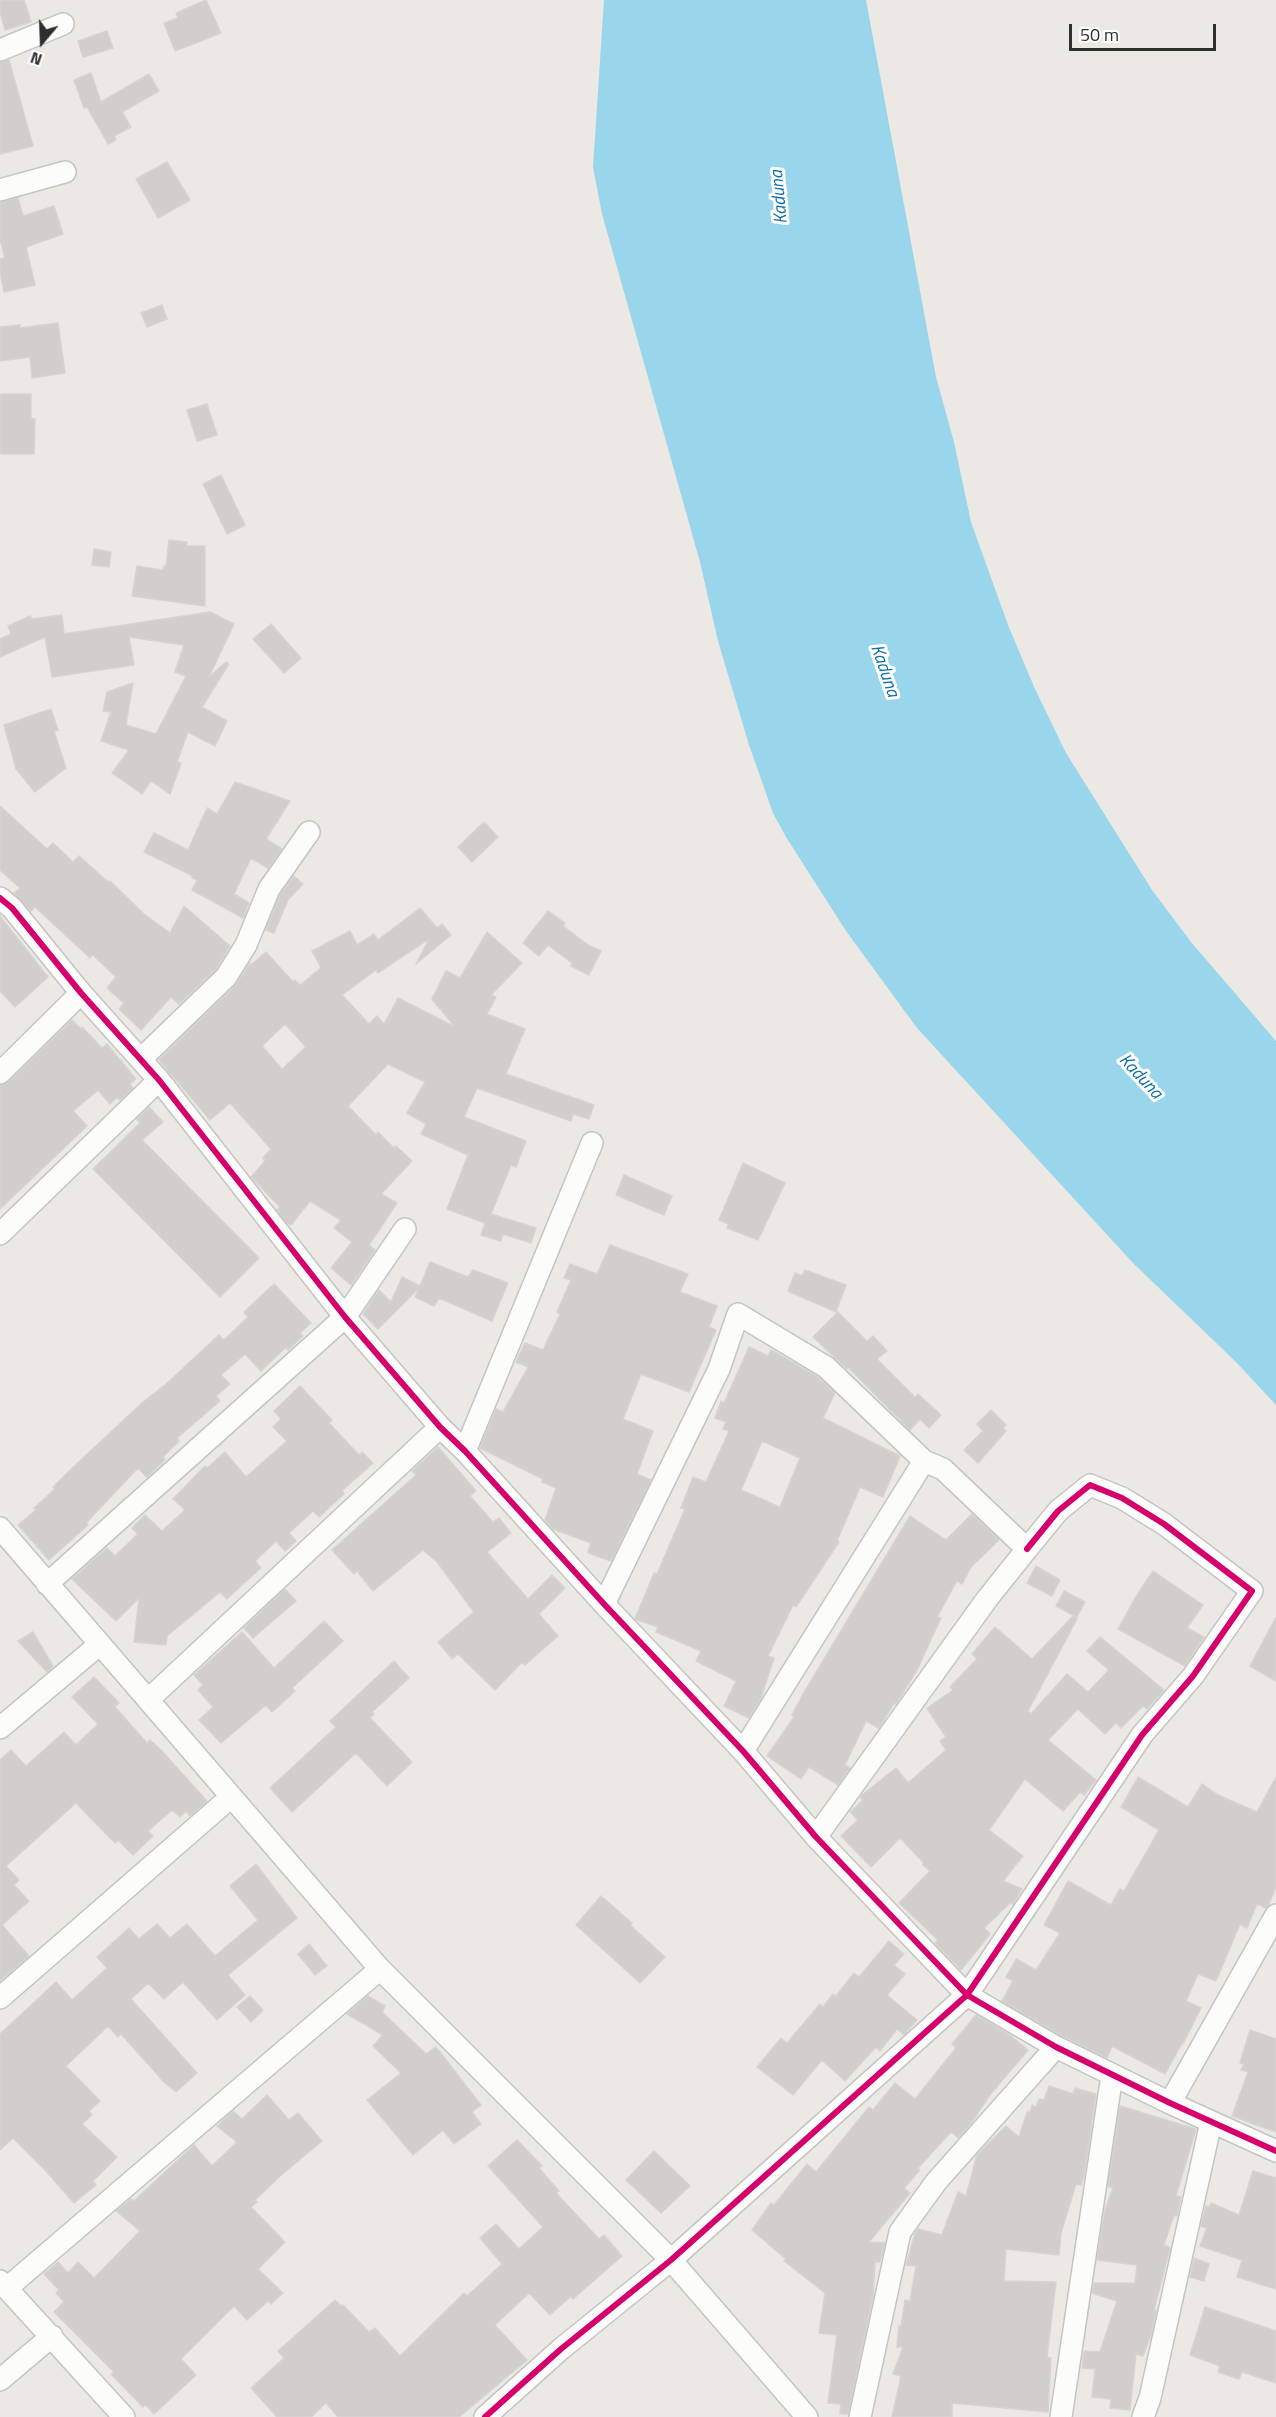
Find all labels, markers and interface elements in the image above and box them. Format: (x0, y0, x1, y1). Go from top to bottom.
north arrow (12, 12, 72, 72)
scale bar (1072, 12, 1219, 50)
text: 50 m (1080, 21, 1119, 48)
text: N (27, 46, 45, 72)
water label: Kaduna (767, 169, 793, 225)
water label: Kaduna (865, 642, 903, 700)
water label: Kaduna (1114, 1050, 1166, 1104)

